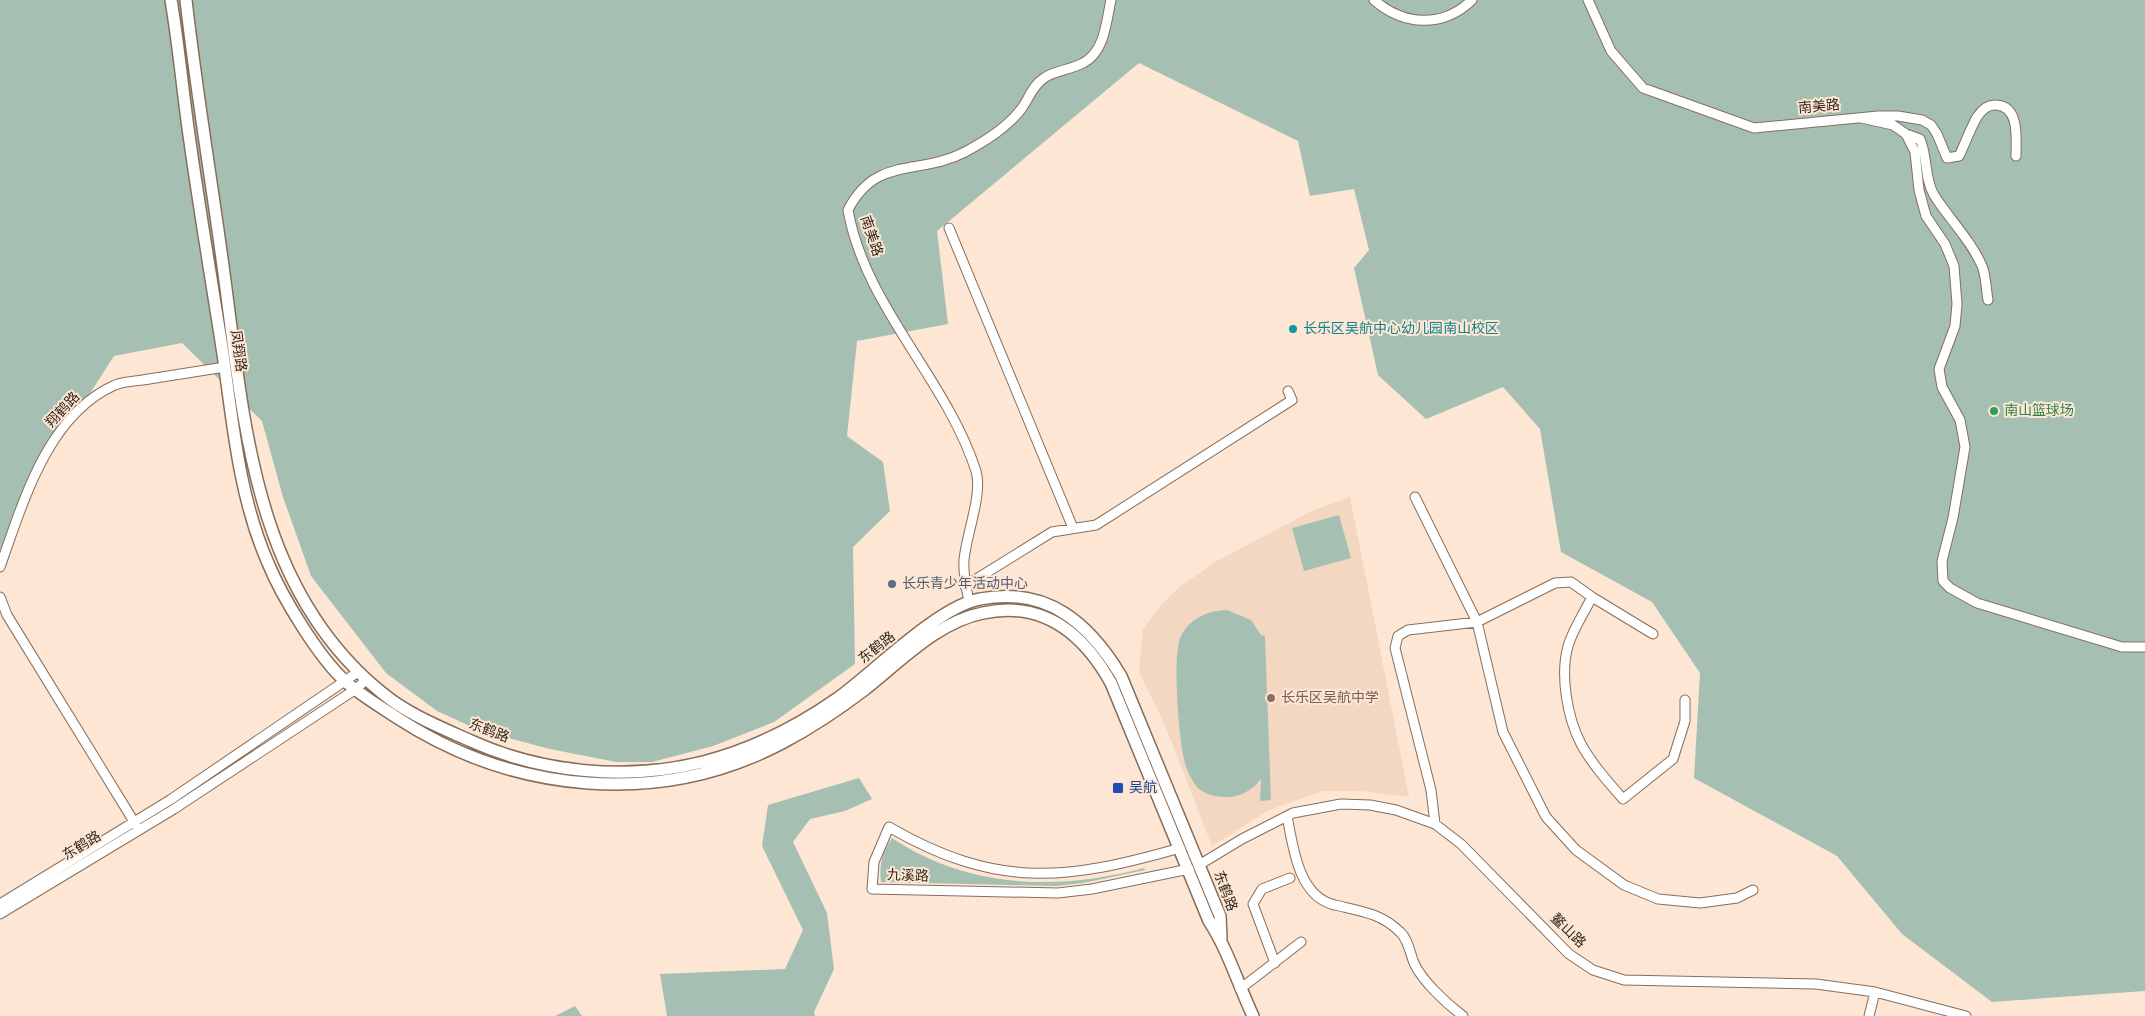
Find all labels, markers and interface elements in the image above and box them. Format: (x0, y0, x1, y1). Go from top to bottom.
street label: 南美路 (1797, 97, 1841, 116)
street label: 南美路 (858, 214, 885, 258)
place label: 长乐区吴航中心幼儿园南山校区 (1303, 320, 1499, 336)
marker: 长乐区吴航中心幼儿园南山校区 (1287, 323, 1299, 335)
street label: 凤翔路 (228, 329, 249, 373)
street label: 翔鹤路 (43, 389, 82, 430)
place label: 南山篮球场 (2004, 403, 2074, 418)
marker: 南山篮球场 (1988, 405, 2000, 417)
place label: 长乐青少年活动中心 (902, 576, 1028, 591)
marker: 长乐青少年活动中心 (886, 578, 898, 590)
street label: 东鹤路 (856, 629, 898, 666)
place label: 长乐区吴航中学 (1281, 690, 1379, 705)
marker: 长乐区吴航中学 (1265, 692, 1277, 704)
street label: 东鹤路 (467, 716, 511, 745)
place label: 吴航 (1129, 780, 1157, 795)
marker: 吴航 (1111, 781, 1125, 795)
street label: 东鹤路 (60, 828, 104, 863)
street label: 九溪路 (887, 867, 929, 884)
street label: 东鹤路 (1211, 869, 1240, 913)
street label: 鳌山路 (1548, 911, 1589, 951)

